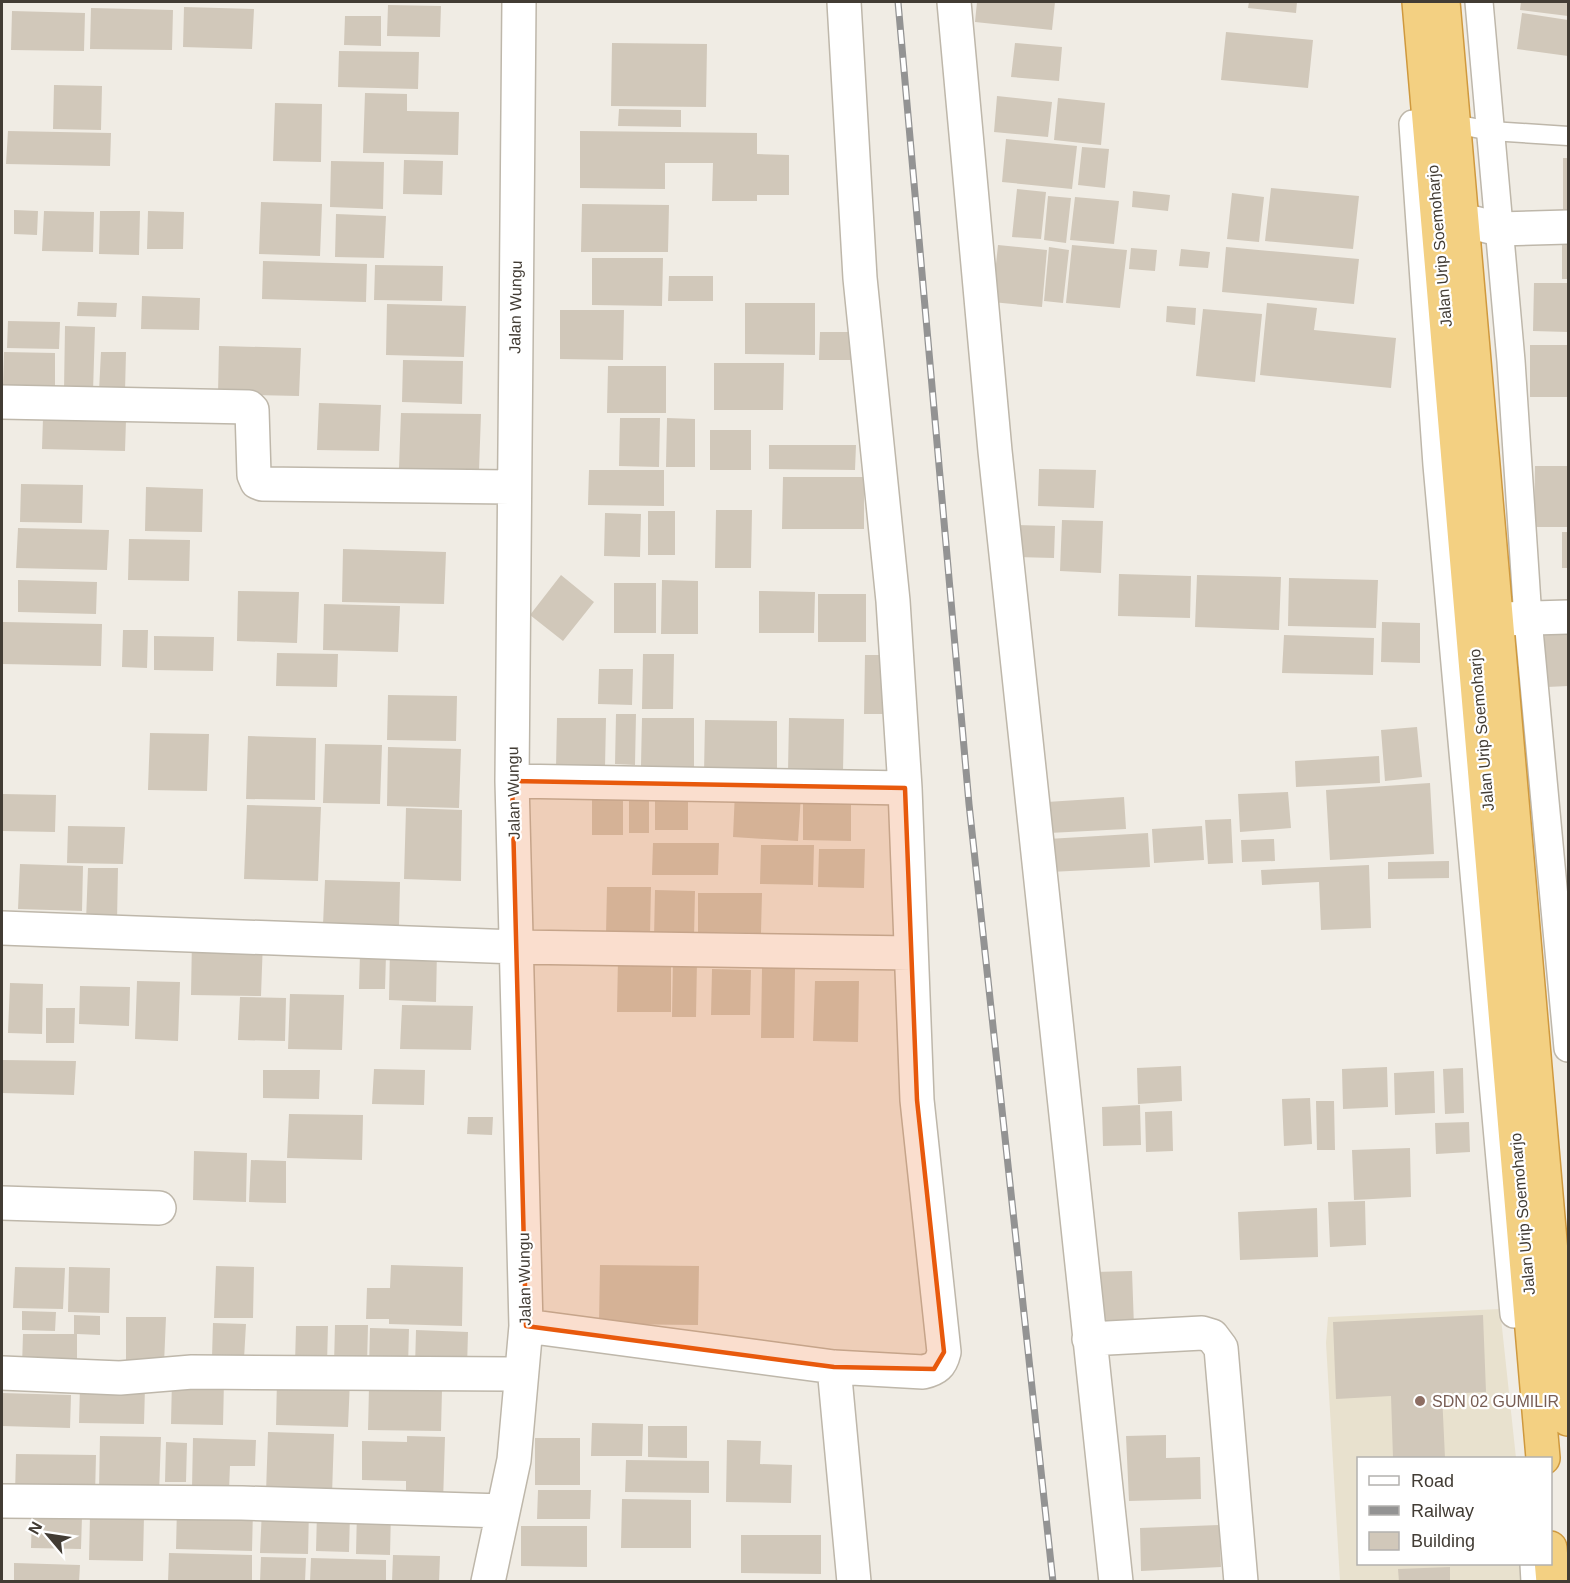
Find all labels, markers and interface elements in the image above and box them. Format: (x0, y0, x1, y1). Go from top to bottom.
street label: Jalan Urip Soemoharjo (1424, 164, 1455, 328)
street label: Jalan Wungu (506, 260, 525, 354)
street label: Jalan Urip Soemoharjo (1466, 648, 1497, 812)
street label: Jalan Wungu (504, 746, 523, 840)
street label: Jalan Urip Soemoharjo (1507, 1132, 1538, 1296)
street label: Jalan Wungu (515, 1232, 534, 1326)
place label: SDN 02 GUMILIR (1432, 1393, 1559, 1410)
marker: SDN 02 GUMILIR (1413, 1394, 1427, 1408)
legend (1357, 1457, 1552, 1565)
text: Road (1411, 1471, 1454, 1491)
text: Railway (1411, 1501, 1474, 1521)
north arrow (18, 1505, 78, 1565)
text: N (25, 1519, 46, 1537)
text: Building (1411, 1531, 1475, 1551)

